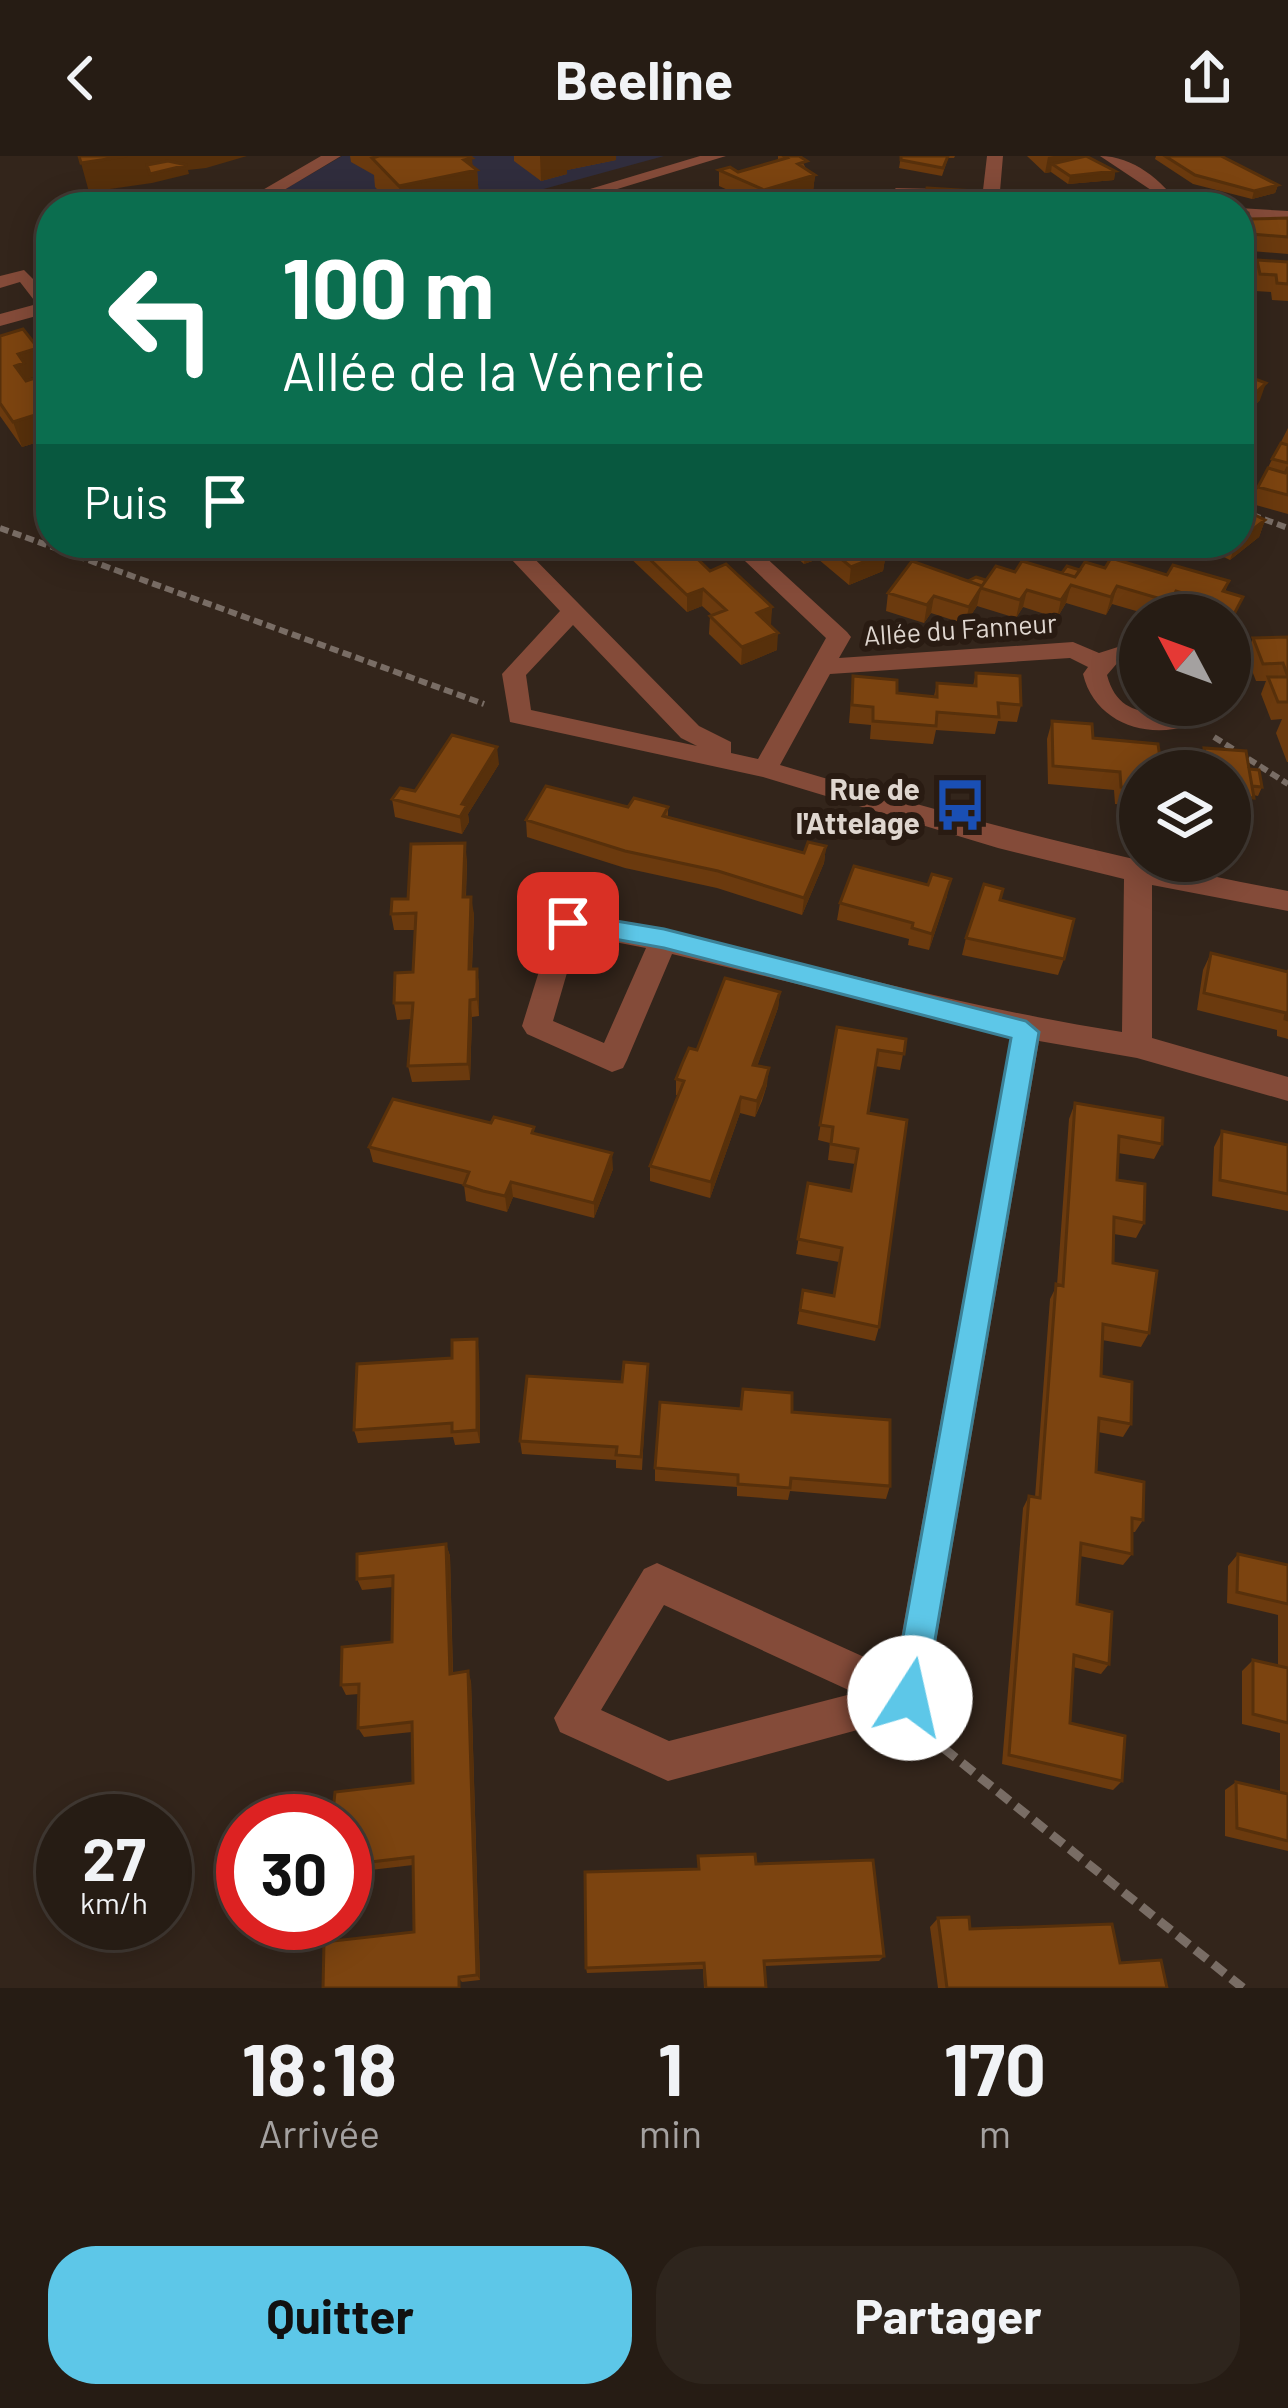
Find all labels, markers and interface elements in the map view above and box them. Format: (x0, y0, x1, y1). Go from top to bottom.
icon: back (48, 45, 114, 111)
icon: share (1174, 45, 1240, 111)
text: Beeline (555, 46, 733, 111)
text: 100 m (282, 235, 494, 336)
icon: left (84, 240, 240, 396)
text: Allée de la Vénerie (282, 337, 706, 402)
icon: arrive (192, 468, 258, 534)
text: Puis (84, 474, 168, 528)
north arrow (1119, 594, 1251, 726)
map controls (1119, 594, 1251, 882)
street label: Allée du Fanneur (862, 605, 1058, 651)
button: layers (1119, 750, 1251, 882)
place label: Rue de l'Attelage (796, 770, 920, 840)
bus stop icon: Rue de l'Attelage (931, 776, 989, 834)
pin (517, 872, 619, 974)
icon: arrive (535, 890, 601, 956)
position arrow (847, 1635, 973, 1761)
speed limit sign: 30 (216, 1794, 372, 1950)
text: 27 (82, 1821, 146, 1893)
text: km/h (80, 1884, 148, 1920)
text: 18:18 (242, 2024, 397, 2110)
text: 1 (658, 2024, 683, 2110)
text: 170 (944, 2024, 1046, 2110)
text: Arrivée (259, 2109, 380, 2156)
text: min (639, 2109, 702, 2156)
text: m (979, 2109, 1011, 2156)
button: Quitter (48, 2246, 632, 2384)
button: Partager (656, 2246, 1240, 2384)

